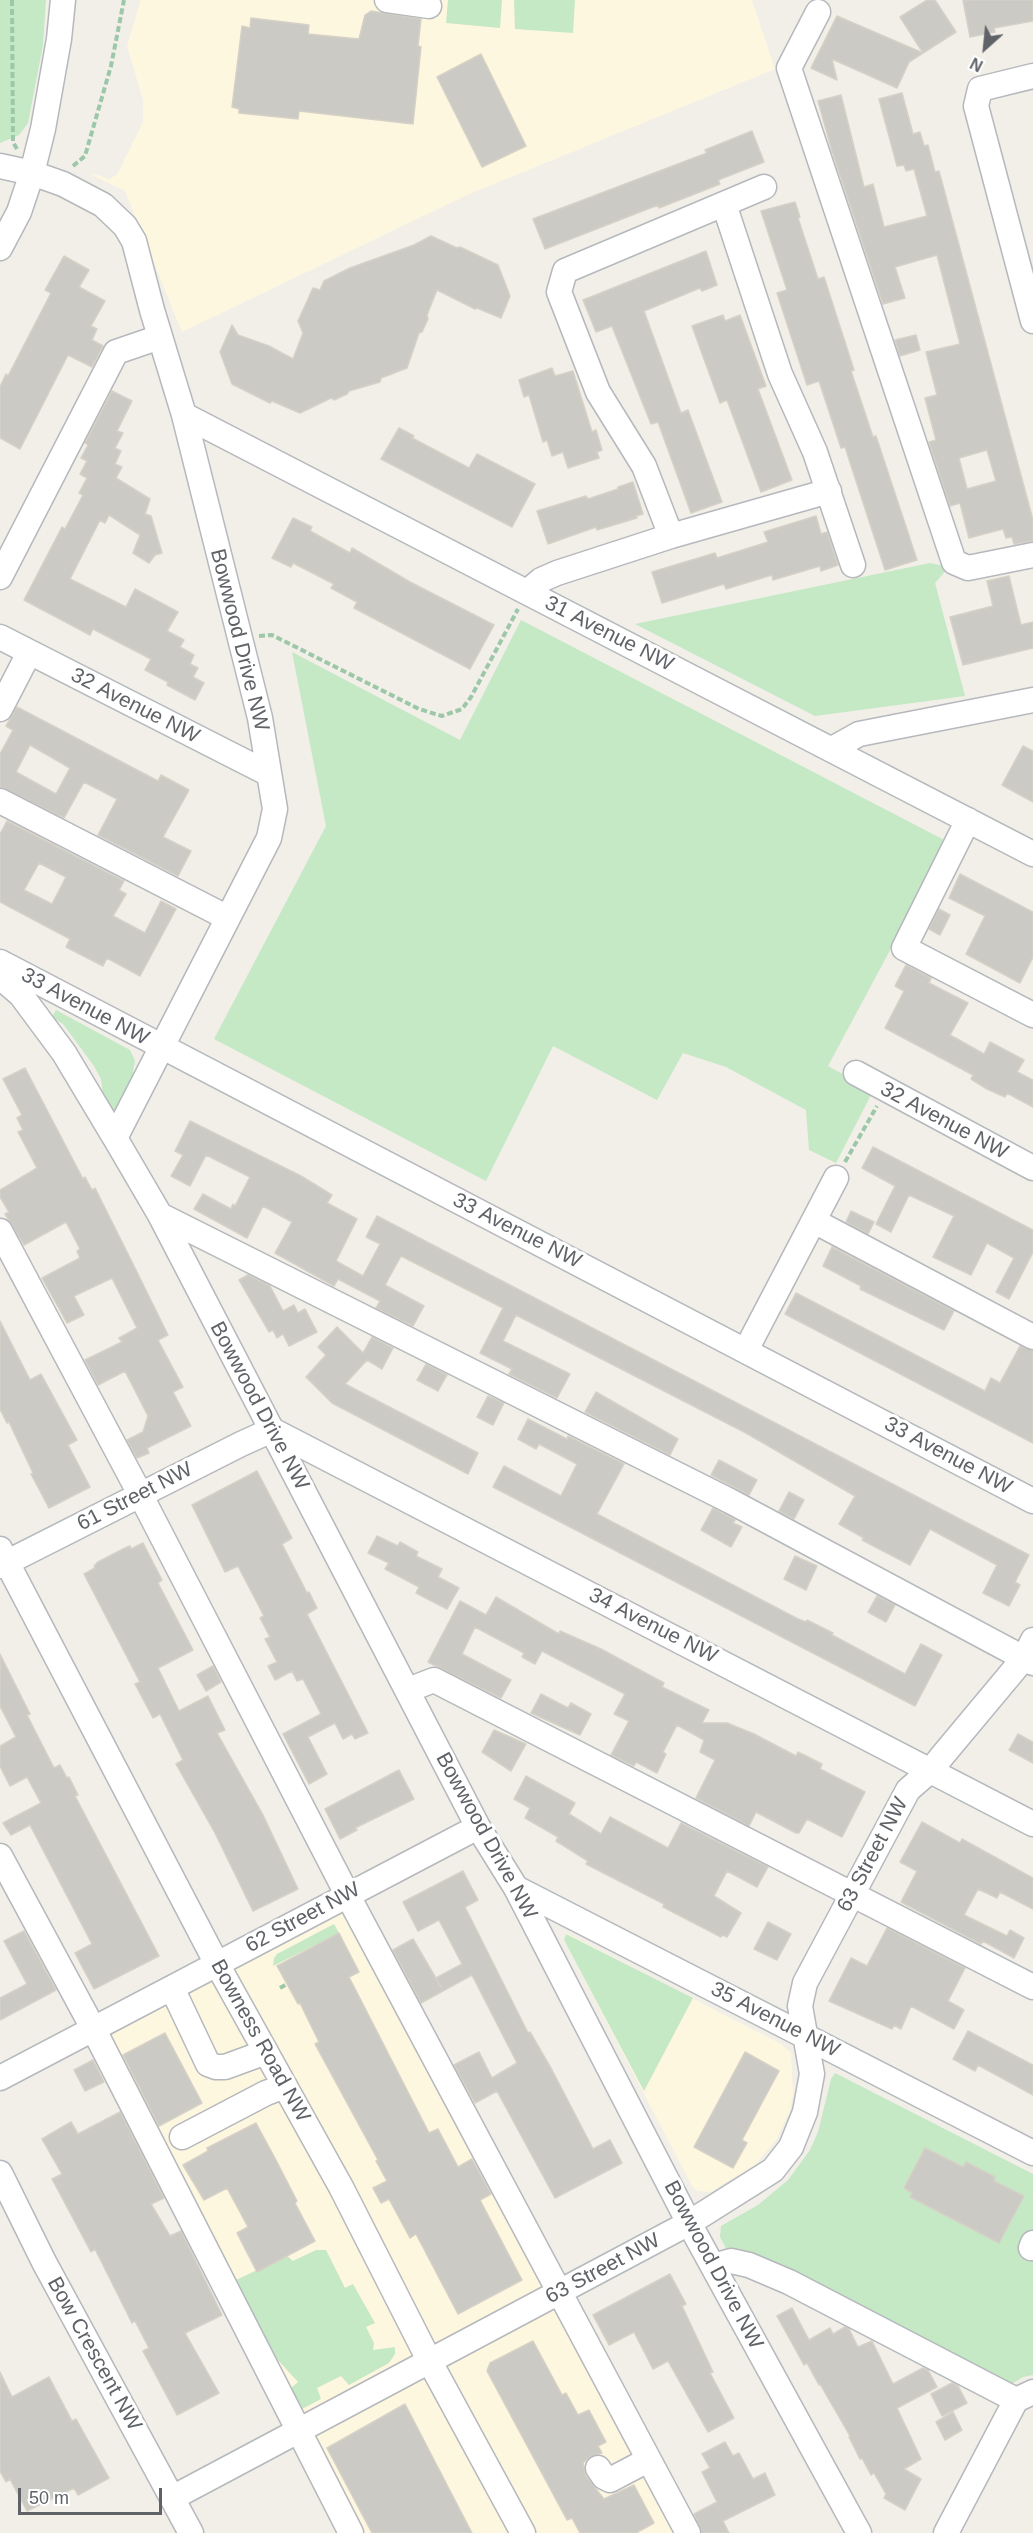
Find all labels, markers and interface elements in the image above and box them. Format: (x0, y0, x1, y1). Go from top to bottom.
north arrow (955, 18, 1015, 78)
text: N (968, 54, 986, 75)
street label: Bowwood Drive NW (204, 546, 274, 734)
street label: 31 Avenue NW (541, 591, 677, 677)
street label: 32 Avenue NW (67, 663, 203, 749)
street label: 33 Avenue NW (17, 963, 153, 1051)
street label: 32 Avenue NW (876, 1077, 1012, 1165)
street label: 33 Avenue NW (449, 1188, 585, 1274)
street label: Bowwood Drive NW (204, 1318, 314, 1494)
street label: 33 Avenue NW (880, 1412, 1016, 1500)
street label: 61 Street NW (73, 1457, 197, 1537)
street label: 34 Avenue NW (585, 1583, 721, 1669)
street label: Bowwood Drive NW (430, 1748, 542, 1924)
street label: 63 Street NW (832, 1793, 914, 1917)
street label: 62 Street NW (241, 1877, 365, 1959)
street label: Bowness Road NW (205, 1955, 315, 2127)
street label: 35 Avenue NW (707, 1977, 843, 2063)
street label: Bowwood Drive NW (658, 2177, 768, 2353)
street label: 63 Street NW (541, 2228, 665, 2310)
street label: Bow Crescent NW (41, 2273, 147, 2435)
scale bar (21, 2476, 165, 2514)
text: 50 m (29, 2488, 69, 2508)

